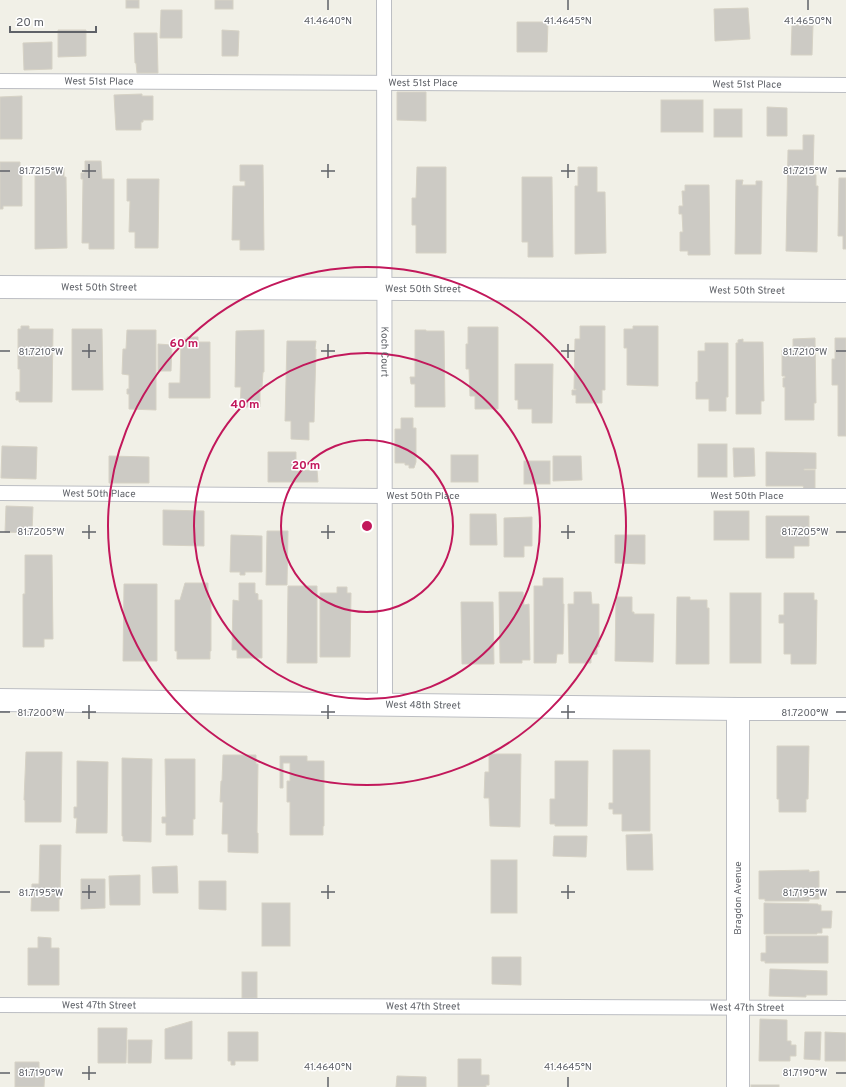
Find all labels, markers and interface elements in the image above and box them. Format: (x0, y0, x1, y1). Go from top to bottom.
scale bar (10, 8, 96, 34)
text: 20 m (16, 15, 44, 31)
text: 41.4640°N (304, 15, 352, 28)
text: 41.4645°N (544, 15, 592, 28)
text: 41.4650°N (784, 15, 832, 28)
street label: West 51st Place (64, 75, 134, 88)
street label: West 51st Place (388, 76, 458, 90)
street label: West 51st Place (712, 78, 782, 91)
text: 81.7215°W (19, 165, 63, 178)
text: 81.7215°W (783, 165, 827, 178)
street label: West 50th Street (61, 281, 137, 294)
street label: West 50th Street (385, 282, 461, 296)
street label: West 50th Street (709, 284, 785, 297)
street label: Koch Court (378, 327, 391, 378)
text: 60 m (170, 336, 198, 352)
text: 81.7210°W (19, 346, 63, 359)
text: 81.7210°W (783, 346, 827, 359)
text: 40 m (230, 397, 260, 413)
text: 20 m (292, 458, 320, 474)
street label: West 50th Place (62, 487, 136, 501)
street label: West 50th Place (386, 490, 460, 503)
street label: West 50th Place (710, 490, 784, 503)
centre of rings (360, 519, 374, 533)
text: 81.7205°W (17, 526, 65, 539)
text: 81.7205°W (781, 526, 829, 539)
street label: West 48th Street (385, 698, 461, 712)
text: 81.7200°W (17, 707, 65, 720)
text: 81.7200°W (781, 707, 829, 720)
street label: Bragdon Avenue (732, 861, 745, 935)
text: 81.7195°W (19, 887, 63, 900)
text: 81.7195°W (783, 887, 827, 900)
street label: West 47th Street (62, 999, 136, 1012)
street label: West 47th Street (386, 1000, 460, 1013)
street label: West 47th Street (710, 1001, 784, 1014)
text: 41.4640°N (304, 1061, 352, 1074)
text: 41.4645°N (544, 1061, 592, 1074)
text: 81.7190°W (19, 1067, 63, 1080)
text: 81.7190°W (783, 1067, 827, 1080)

